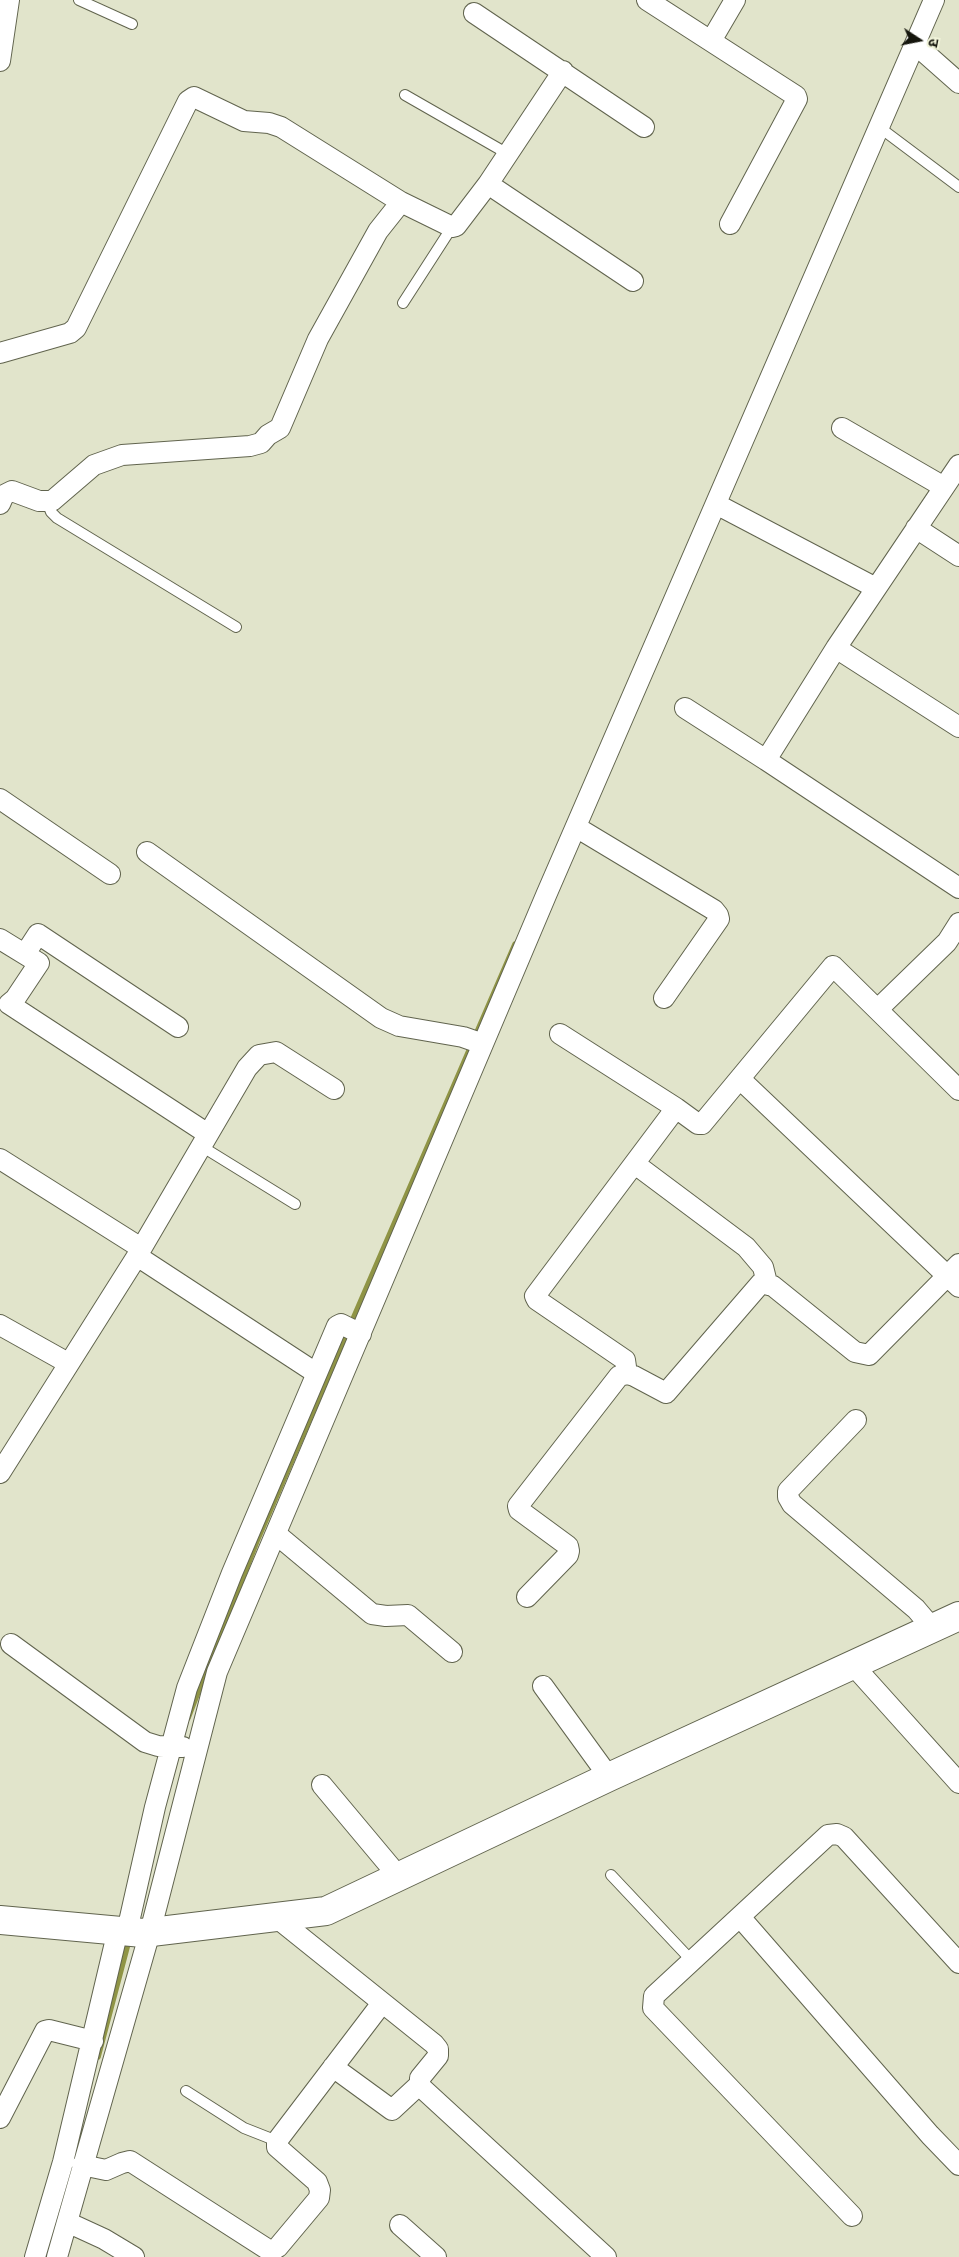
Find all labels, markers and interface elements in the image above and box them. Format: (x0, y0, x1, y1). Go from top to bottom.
north arrow (894, 15, 944, 65)
text: उ (925, 37, 943, 49)

